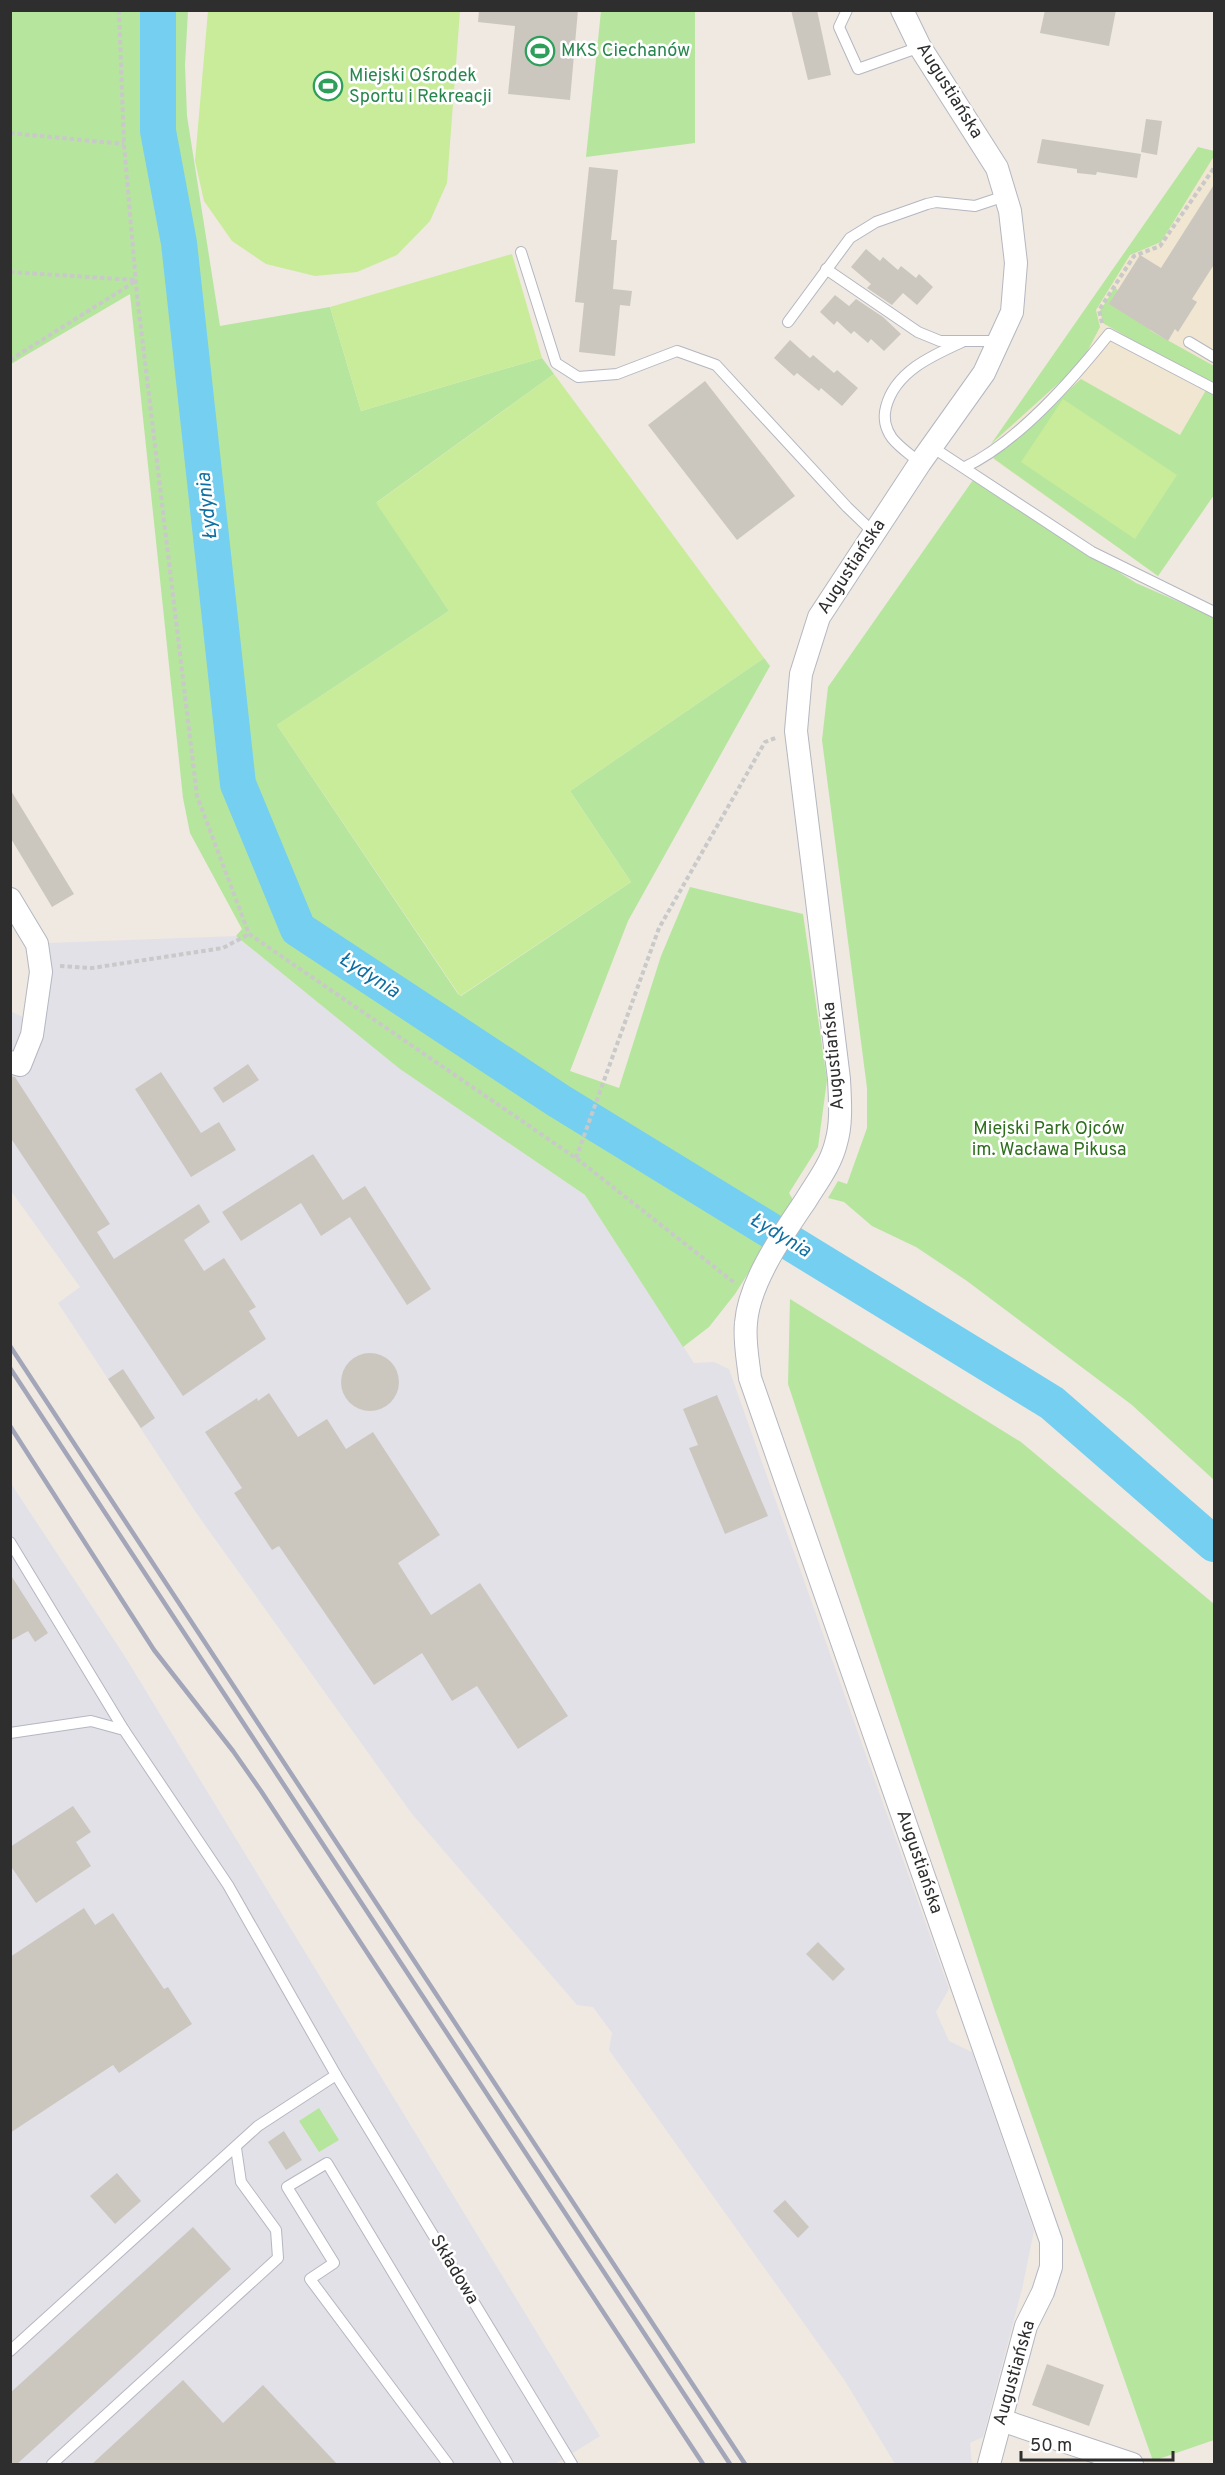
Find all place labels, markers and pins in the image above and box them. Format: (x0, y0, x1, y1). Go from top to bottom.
sports icon: MKS Ciechanów (524, 35, 556, 67)
place label: MKS Ciechanów (561, 40, 690, 63)
place label: Miejski Ośrodek Sportu i Rekreacji (349, 65, 492, 109)
sports icon: Miejski Ośrodek Sportu i Rekreacji (312, 70, 344, 102)

